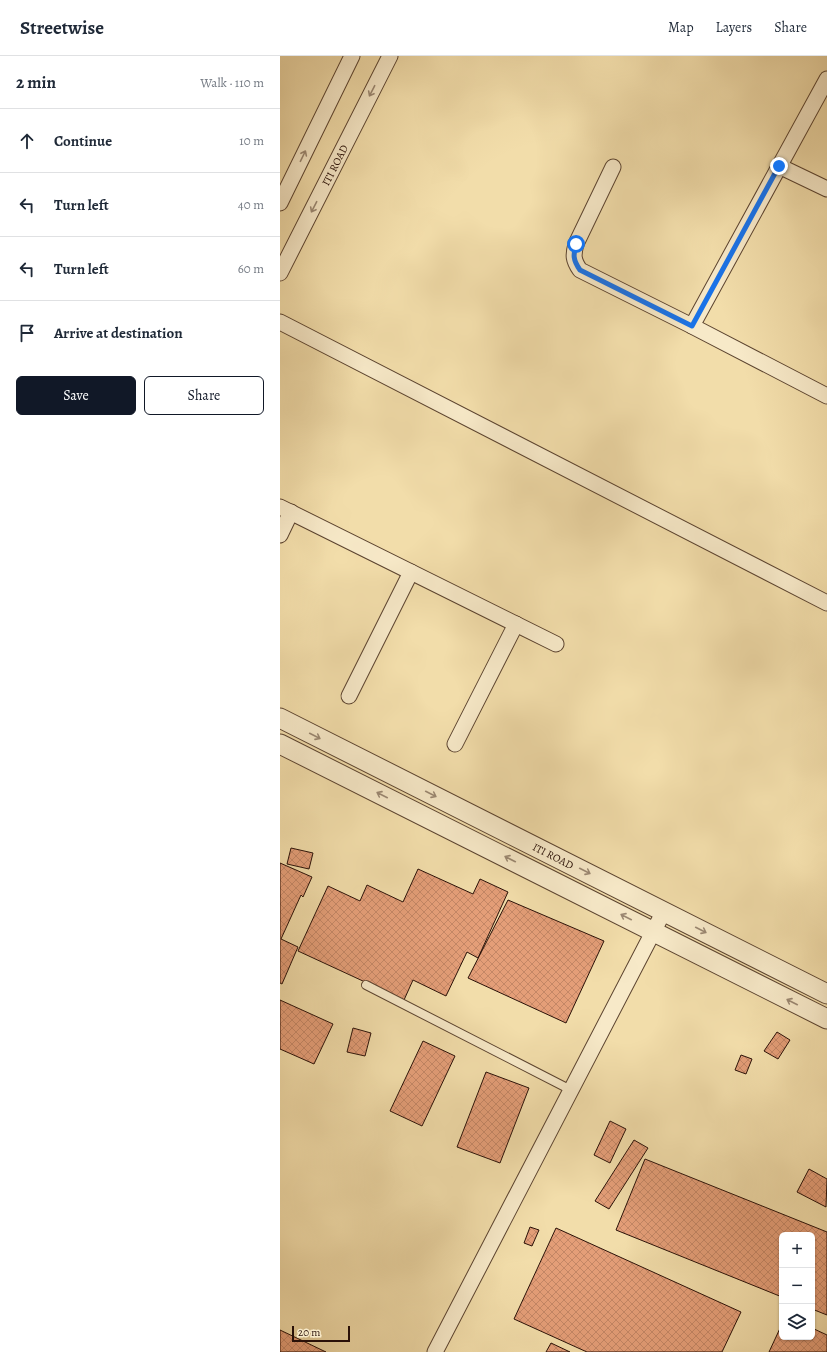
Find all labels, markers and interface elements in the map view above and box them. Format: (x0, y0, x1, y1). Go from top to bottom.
text: Streetwise (20, 15, 104, 41)
text: Map (668, 18, 694, 37)
text: Layers (716, 18, 752, 37)
text: Share (774, 18, 807, 37)
text: 2 min (16, 71, 56, 94)
text: Walk · 110 m (200, 74, 264, 91)
one-way arrow (368, 85, 376, 97)
icon: ahead (16, 130, 38, 152)
text: Continue (54, 131, 112, 151)
text: 10 m (239, 132, 264, 149)
street label: ITI ROAD (318, 142, 352, 188)
one-way arrow (300, 150, 307, 162)
route end (770, 157, 788, 175)
icon: left (16, 194, 38, 216)
text: Turn left (54, 195, 109, 215)
text: 40 m (238, 196, 264, 213)
one-way arrow (310, 201, 317, 213)
route start (567, 235, 585, 253)
icon: left (16, 258, 38, 280)
text: Turn left (54, 259, 109, 279)
text: 60 m (238, 260, 264, 277)
icon: arrive (16, 322, 38, 344)
text: Arrive at destination (54, 323, 183, 343)
button: Save (16, 376, 136, 415)
button: Share (144, 376, 264, 415)
one-way arrow (308, 733, 320, 740)
one-way arrow (376, 790, 388, 798)
one-way arrow (425, 791, 437, 798)
street label: ITI ROAD (530, 840, 576, 873)
one-way arrow (504, 855, 516, 862)
one-way arrow (578, 868, 590, 876)
one-way arrow (621, 913, 633, 921)
one-way arrow (694, 927, 706, 934)
one-way arrow (786, 998, 798, 1005)
map controls (779, 1232, 815, 1340)
button: + (779, 1232, 815, 1268)
button: − (779, 1268, 815, 1304)
button: layers (779, 1304, 815, 1340)
scale bar (292, 1324, 350, 1343)
text: 20 m (298, 1325, 320, 1340)

